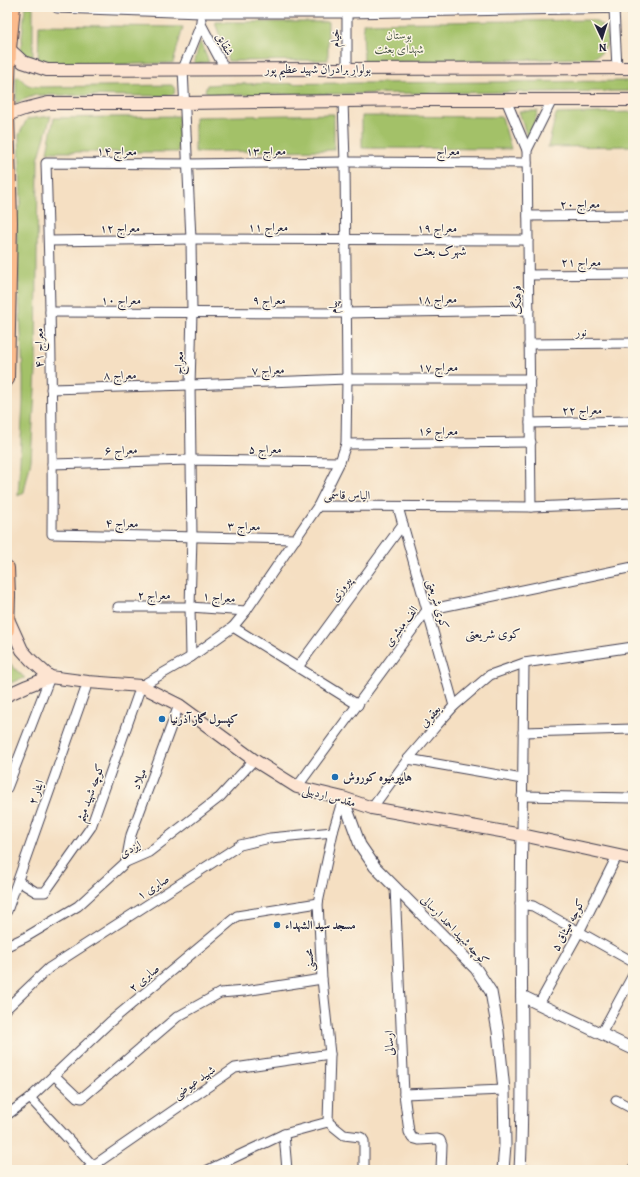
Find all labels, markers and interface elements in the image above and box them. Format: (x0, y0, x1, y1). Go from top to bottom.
north arrow (582, 18, 622, 58)
park label: بوستان شهدای بعثت (374, 27, 424, 57)
street label: خیام (327, 28, 346, 47)
street label: شقایق (212, 30, 238, 58)
text: N (598, 40, 607, 55)
street label: بولوار برادران شهید عظیم‌ پور (264, 61, 371, 81)
street label: معراج ۱۴ (97, 143, 137, 162)
street label: معراج ۱۳ (246, 143, 286, 162)
street label: معراج (436, 143, 460, 162)
street label: معراج ۲۰ (560, 196, 600, 215)
street label: معراج ۱۱ (248, 219, 288, 238)
street label: معراج ۱۲ (100, 220, 140, 239)
street label: معراج ۱۹ (417, 220, 457, 239)
district label: شهرک بعثت (413, 242, 467, 259)
street label: معراج ۲۱ (561, 254, 601, 273)
street label: فرهنگ (509, 285, 525, 315)
street label: معراج ۱۸ (417, 291, 457, 310)
street label: معراج ۱۰ (101, 292, 141, 311)
street label: معراج ۹ (252, 292, 286, 311)
street label: پیام (325, 300, 344, 314)
street label: نور (574, 324, 587, 340)
street label: معراج ۴۱ (31, 328, 50, 368)
street label: معراج (171, 351, 190, 375)
street label: معراج ۱۷ (418, 359, 458, 378)
street label: معراج ۷ (251, 361, 285, 382)
street label: معراج ۸ (103, 367, 137, 386)
street label: معراج ۲۲ (562, 402, 602, 421)
street label: معراج ۱۶ (418, 423, 458, 442)
street label: معراج ۶ (104, 441, 138, 462)
street label: معراج ۵ (248, 441, 282, 460)
street label: الیاس قاسمی (324, 487, 371, 504)
street label: معراج ۴ (105, 515, 139, 534)
street label: معراج ۳ (227, 518, 261, 537)
street label: پیروزی (326, 573, 357, 605)
street label: کوی شریعتی (422, 577, 453, 631)
street label: معراج ۲ (137, 587, 171, 606)
street label: معراج ۱ (202, 588, 236, 609)
street label: الف مبشری (380, 602, 422, 650)
district label: کوی شریعتی (465, 625, 521, 643)
street label: یعقوبی (416, 701, 446, 731)
place label: کپسول گاز آذرنیا (170, 711, 238, 728)
marker: کپسول گاز آذرنیا (157, 714, 167, 724)
street label: کوچه شهید میثم (72, 761, 112, 826)
street label: میلاد (128, 766, 150, 792)
place label: هایپرمیوه کوروش (343, 769, 412, 786)
marker: هایپرمیوه کوروش (330, 772, 340, 782)
street label: ایثار ۲ (24, 777, 48, 806)
street label: مقدس اردبیلی (300, 781, 358, 812)
street label: ایزدی (116, 836, 144, 861)
street label: صابری ۱ (134, 871, 172, 903)
street label: کوچه شهید احمد ارسالی (417, 891, 493, 969)
street label: کوچه میثاق ۵ (548, 896, 589, 954)
place label: مسجد سید الشهداء (285, 917, 356, 933)
marker: مسجد سید الشهداء (272, 920, 282, 930)
street label: محسنی (300, 947, 319, 972)
street label: صابری ۲ (125, 960, 163, 996)
street label: ارسالی (381, 1030, 397, 1056)
street label: شهید عیوضی (170, 1062, 219, 1103)

